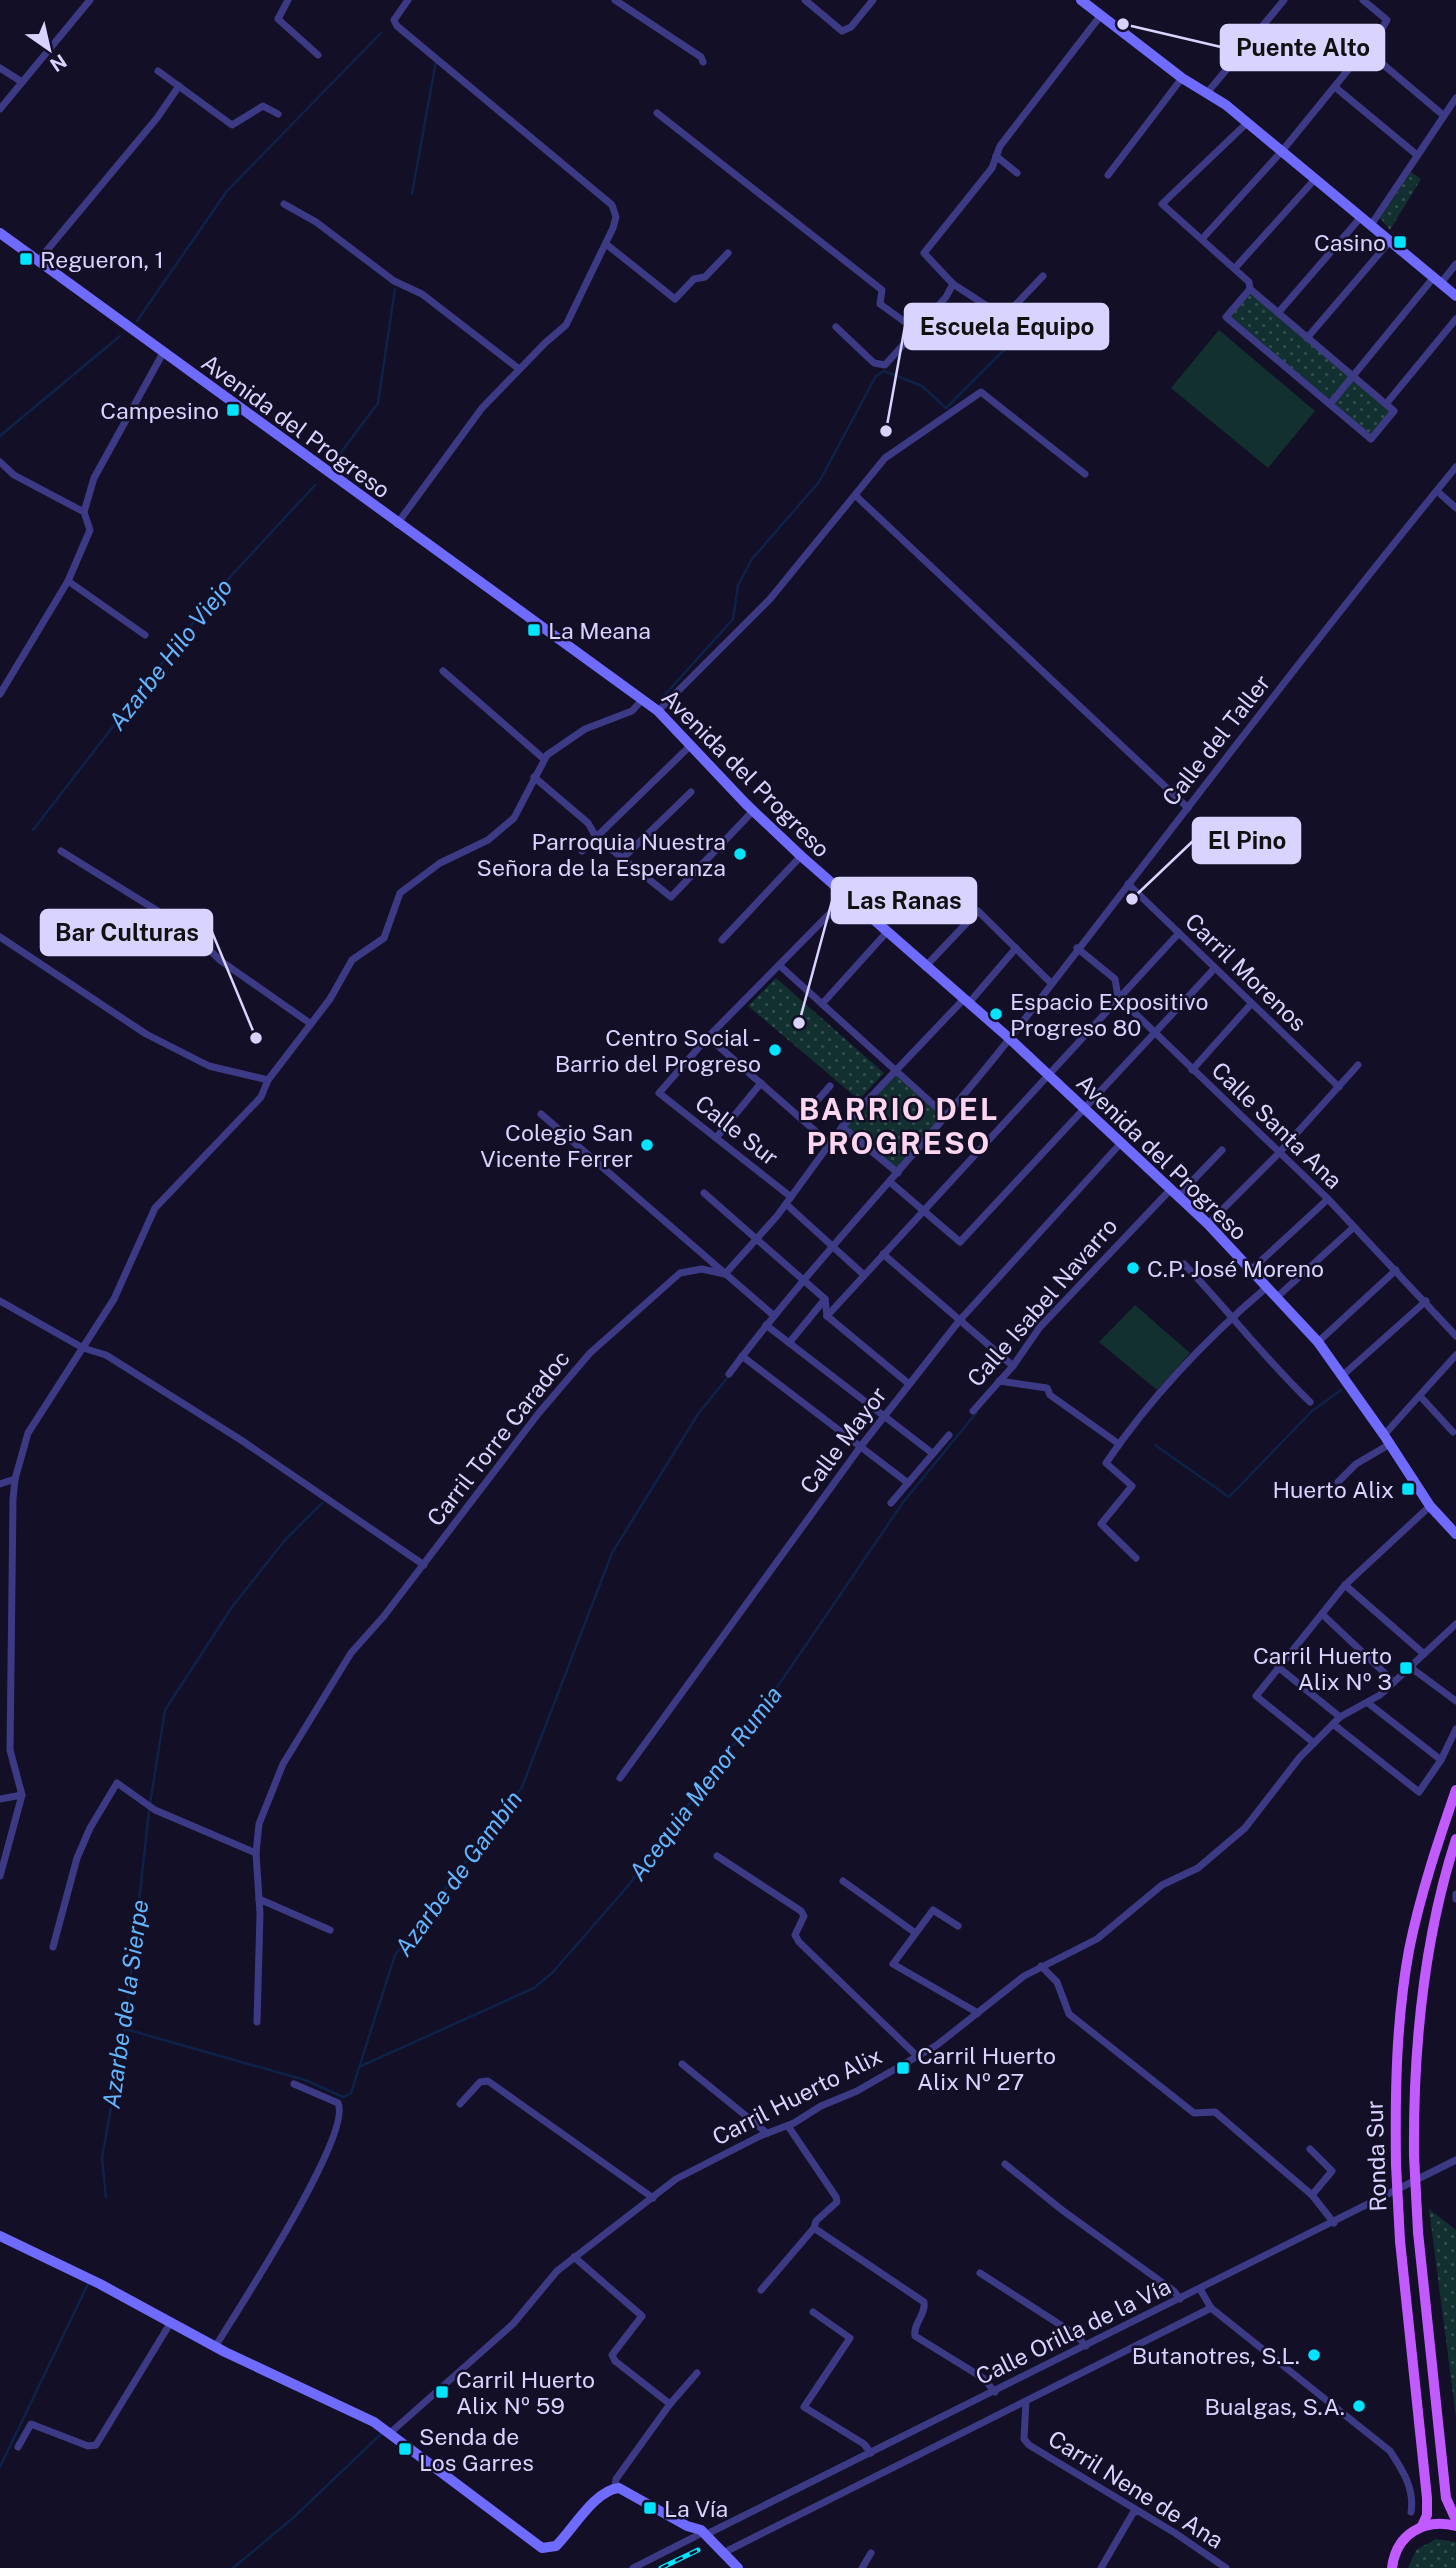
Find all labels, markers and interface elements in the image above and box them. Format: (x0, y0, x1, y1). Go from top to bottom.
north arrow (14, 14, 84, 84)
callout: Puente Alto (1221, 25, 1384, 70)
text: Puente Alto (1236, 33, 1370, 61)
text: N (46, 50, 71, 76)
place label: Casino (1314, 229, 1386, 256)
marker: Casino (1392, 234, 1408, 250)
place label: Regueron, 1 (40, 246, 164, 273)
marker: Regueron, 1 (18, 251, 34, 267)
callout: Escuela Equipo (905, 304, 1108, 349)
text: Escuela Equipo (920, 312, 1094, 340)
street label: Avenida del Progreso (196, 349, 396, 503)
place label: Campesino (100, 397, 219, 424)
marker: Campesino (225, 402, 241, 418)
water label: Azarbe Hilo Viejo (102, 573, 238, 735)
place label: La Meana (548, 617, 651, 644)
marker: La Meana (526, 622, 542, 638)
street label: Calle del Taller (1156, 669, 1276, 811)
street label: Avenida del Progreso (656, 683, 836, 863)
callout: El Pino (1193, 818, 1300, 863)
text: El Pino (1208, 826, 1286, 854)
place label: Parroquia Nuestra Señora de la Esperanza (477, 828, 726, 881)
marker: Parroquia Nuestra Señora de la Esperanza (732, 846, 748, 862)
callout: Las Ranas (832, 878, 976, 923)
text: Las Ranas (846, 886, 962, 914)
street label: Carril Morenos (1180, 908, 1312, 1036)
callout: Bar Culturas (41, 910, 212, 955)
text: Bar Culturas (55, 918, 199, 946)
place label: Espacio Expositivo Progreso 80 (1010, 988, 1208, 1041)
marker: Espacio Expositivo Progreso 80 (988, 1006, 1004, 1022)
place label: Centro Social - Barrio del Progreso (555, 1024, 761, 1077)
marker: Centro Social - Barrio del Progreso (767, 1042, 783, 1058)
street label: Calle Santa Ana (1206, 1056, 1348, 1194)
street label: Avenida del Progreso (1071, 1069, 1253, 1245)
street label: Calle Sur (690, 1089, 784, 1171)
district label: BARRIO DEL PROGRESO (799, 1091, 999, 1161)
place label: Colegio San Vicente Ferrer (480, 1119, 633, 1172)
marker: Colegio San Vicente Ferrer (639, 1137, 655, 1153)
street label: Calle Isabel Navarro (961, 1212, 1123, 1392)
place label: C.P. José Moreno (1147, 1255, 1324, 1282)
marker: C.P. José Moreno (1125, 1260, 1141, 1276)
street label: Carril Torre Caradoc (421, 1345, 575, 1531)
street label: Calle Mayor (794, 1381, 892, 1499)
place label: Huerto Alix (1272, 1476, 1394, 1503)
marker: Huerto Alix (1400, 1481, 1416, 1497)
place label: Carril Huerto Alix Nº 3 (1253, 1642, 1392, 1695)
marker: Carril Huerto Alix Nº 3 (1398, 1660, 1414, 1676)
water label: Acequia Menor Rumia (623, 1680, 787, 1886)
water label: Azarbe de Gambín (389, 1785, 527, 1961)
water label: Azarbe de la Sierpe (96, 1898, 154, 2110)
street label: Carril Huerto Alix (708, 2042, 886, 2150)
place label: Carril Huerto Alix Nº 27 (917, 2042, 1056, 2095)
marker: Carril Huerto Alix Nº 27 (895, 2060, 911, 2076)
street label: Ronda Sur (1361, 2100, 1391, 2212)
street label: Calle Orilla de la Vía (971, 2272, 1175, 2390)
place label: Butanotres, S.L. (1132, 2342, 1300, 2369)
marker: Butanotres, S.L. (1306, 2347, 1322, 2363)
place label: Carril Huerto Alix Nº 59 (456, 2366, 595, 2419)
marker: Carril Huerto Alix Nº 59 (434, 2384, 450, 2400)
place label: Bualgas, S.A. (1205, 2393, 1345, 2420)
marker: Bualgas, S.A. (1351, 2398, 1367, 2414)
place label: Senda de Los Garres (419, 2423, 534, 2476)
street label: Carril Nene de Ana (1044, 2424, 1228, 2554)
marker: Senda de Los Garres (397, 2441, 413, 2457)
place label: La Vía (664, 2495, 728, 2522)
marker: La Vía (642, 2500, 658, 2516)

